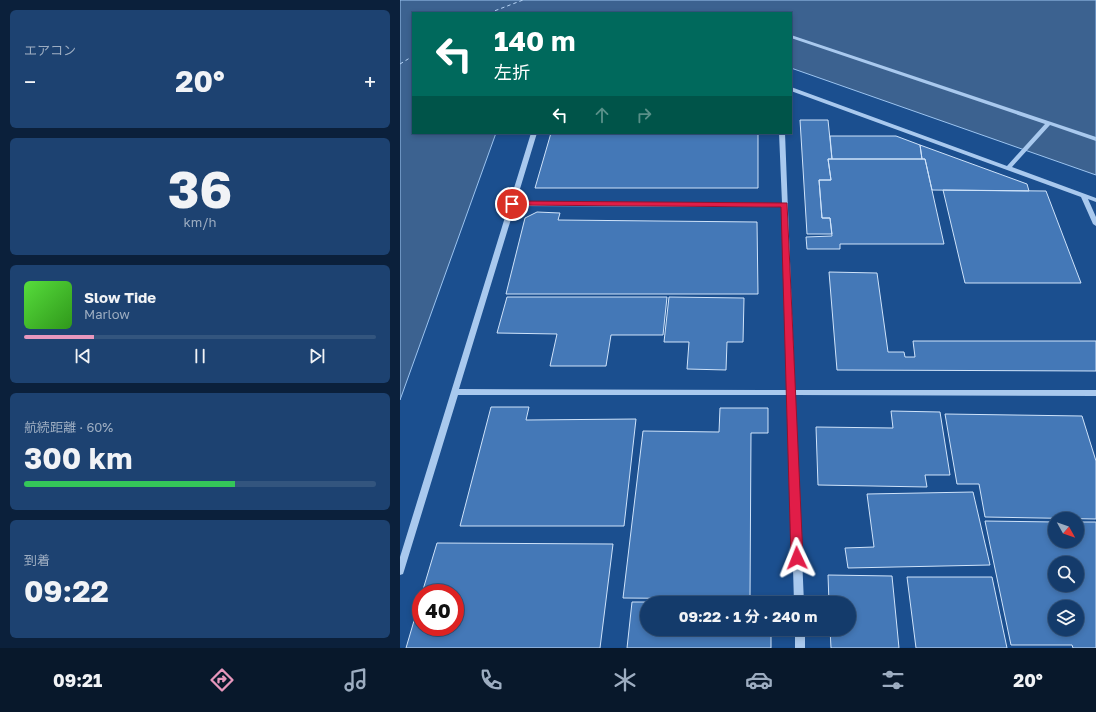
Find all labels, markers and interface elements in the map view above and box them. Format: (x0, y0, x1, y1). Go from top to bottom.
text: 140 m (494, 24, 576, 57)
icon: left (428, 28, 480, 80)
text: エアコン (24, 42, 76, 58)
text: 左折 (494, 61, 530, 83)
text: 20° (175, 63, 225, 99)
text: − (24, 68, 36, 95)
text: + (364, 68, 376, 95)
icon: left (549, 104, 571, 126)
icon: ahead (591, 104, 613, 126)
icon: right (633, 104, 655, 126)
text: 36 (168, 157, 232, 219)
pin (495, 187, 529, 221)
icon: arrive (501, 193, 523, 215)
text: km/h (183, 214, 217, 230)
text: Slow Tide (84, 288, 156, 306)
text: Marlow (84, 306, 130, 322)
icon: previous (72, 345, 94, 367)
icon: pause (189, 345, 211, 367)
icon: next (306, 345, 328, 367)
text: 航続距離 · 60% (24, 419, 113, 435)
text: 300 km (24, 440, 132, 476)
north arrow (1048, 512, 1084, 548)
map controls (1048, 512, 1084, 636)
position arrow (776, 537, 818, 579)
text: 到着 (24, 552, 50, 568)
button: search (1048, 556, 1084, 592)
text: 09:22 (24, 573, 109, 609)
speed limit sign: 40 (412, 584, 464, 636)
button: layers (1048, 600, 1084, 636)
text: 09:22 · 1 分 · 240 m (679, 607, 817, 625)
icon: directions (208, 666, 236, 694)
icon: music (342, 666, 370, 694)
icon: phone (477, 666, 505, 694)
icon: climate (611, 666, 639, 694)
icon: car (745, 666, 773, 694)
icon: filters (879, 666, 907, 694)
text: 09:21 (53, 669, 102, 691)
text: 20° (1013, 669, 1043, 691)

